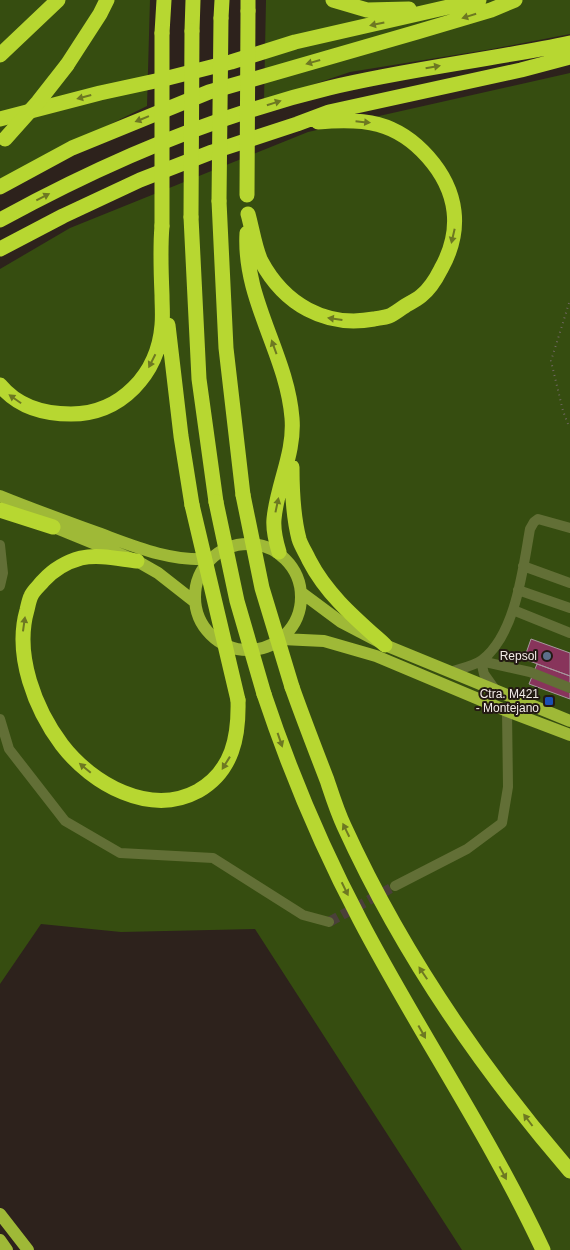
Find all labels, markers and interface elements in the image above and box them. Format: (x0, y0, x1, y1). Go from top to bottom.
one-way arrow (461, 13, 476, 21)
one-way arrow (368, 20, 384, 28)
one-way arrow (305, 58, 320, 66)
one-way arrow (425, 62, 441, 70)
one-way arrow (76, 93, 91, 101)
one-way arrow (267, 99, 282, 106)
one-way arrow (135, 116, 150, 124)
one-way arrow (355, 118, 371, 126)
one-way arrow (36, 193, 50, 201)
one-way arrow (449, 228, 457, 243)
one-way arrow (327, 315, 343, 323)
one-way arrow (270, 339, 277, 354)
one-way arrow (148, 354, 156, 368)
one-way arrow (8, 394, 22, 404)
one-way arrow (273, 497, 281, 512)
one-way arrow (20, 615, 28, 631)
place label: Repsol (500, 649, 537, 663)
marker: Repsol (541, 650, 553, 662)
place label: Ctra. M421 - Montejano (476, 687, 539, 715)
marker: Ctra. M421 - Montejano (543, 695, 555, 707)
one-way arrow (276, 733, 284, 748)
one-way arrow (221, 757, 230, 770)
one-way arrow (79, 762, 92, 773)
one-way arrow (342, 823, 350, 837)
one-way arrow (341, 882, 349, 896)
one-way arrow (418, 966, 428, 980)
one-way arrow (418, 1025, 426, 1039)
one-way arrow (522, 1114, 533, 1127)
one-way arrow (499, 1166, 507, 1180)

